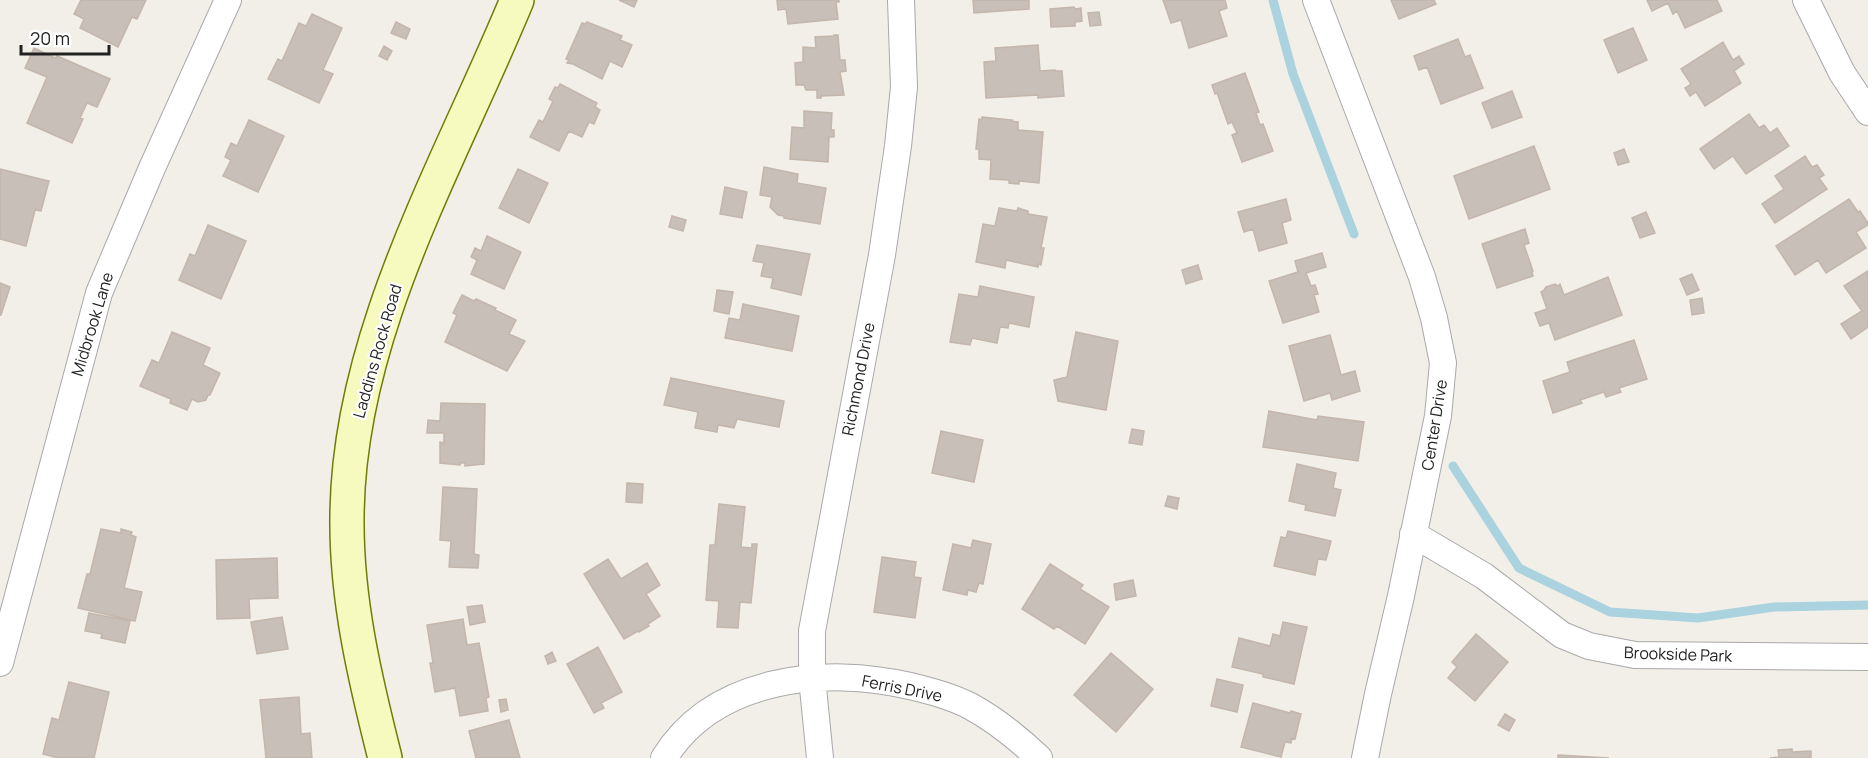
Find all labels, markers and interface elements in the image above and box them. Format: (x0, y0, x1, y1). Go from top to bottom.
scale bar (21, 18, 110, 56)
text: 20 m (30, 26, 70, 50)
street label: Midbrook Lane (66, 269, 118, 379)
street label: Laddins Rock Road (347, 281, 407, 421)
street label: Richmond Drive (836, 321, 880, 437)
street label: Center Drive (1416, 378, 1452, 472)
street label: Brookside Park (1624, 641, 1733, 667)
street label: Ferris Drive (860, 669, 944, 707)

